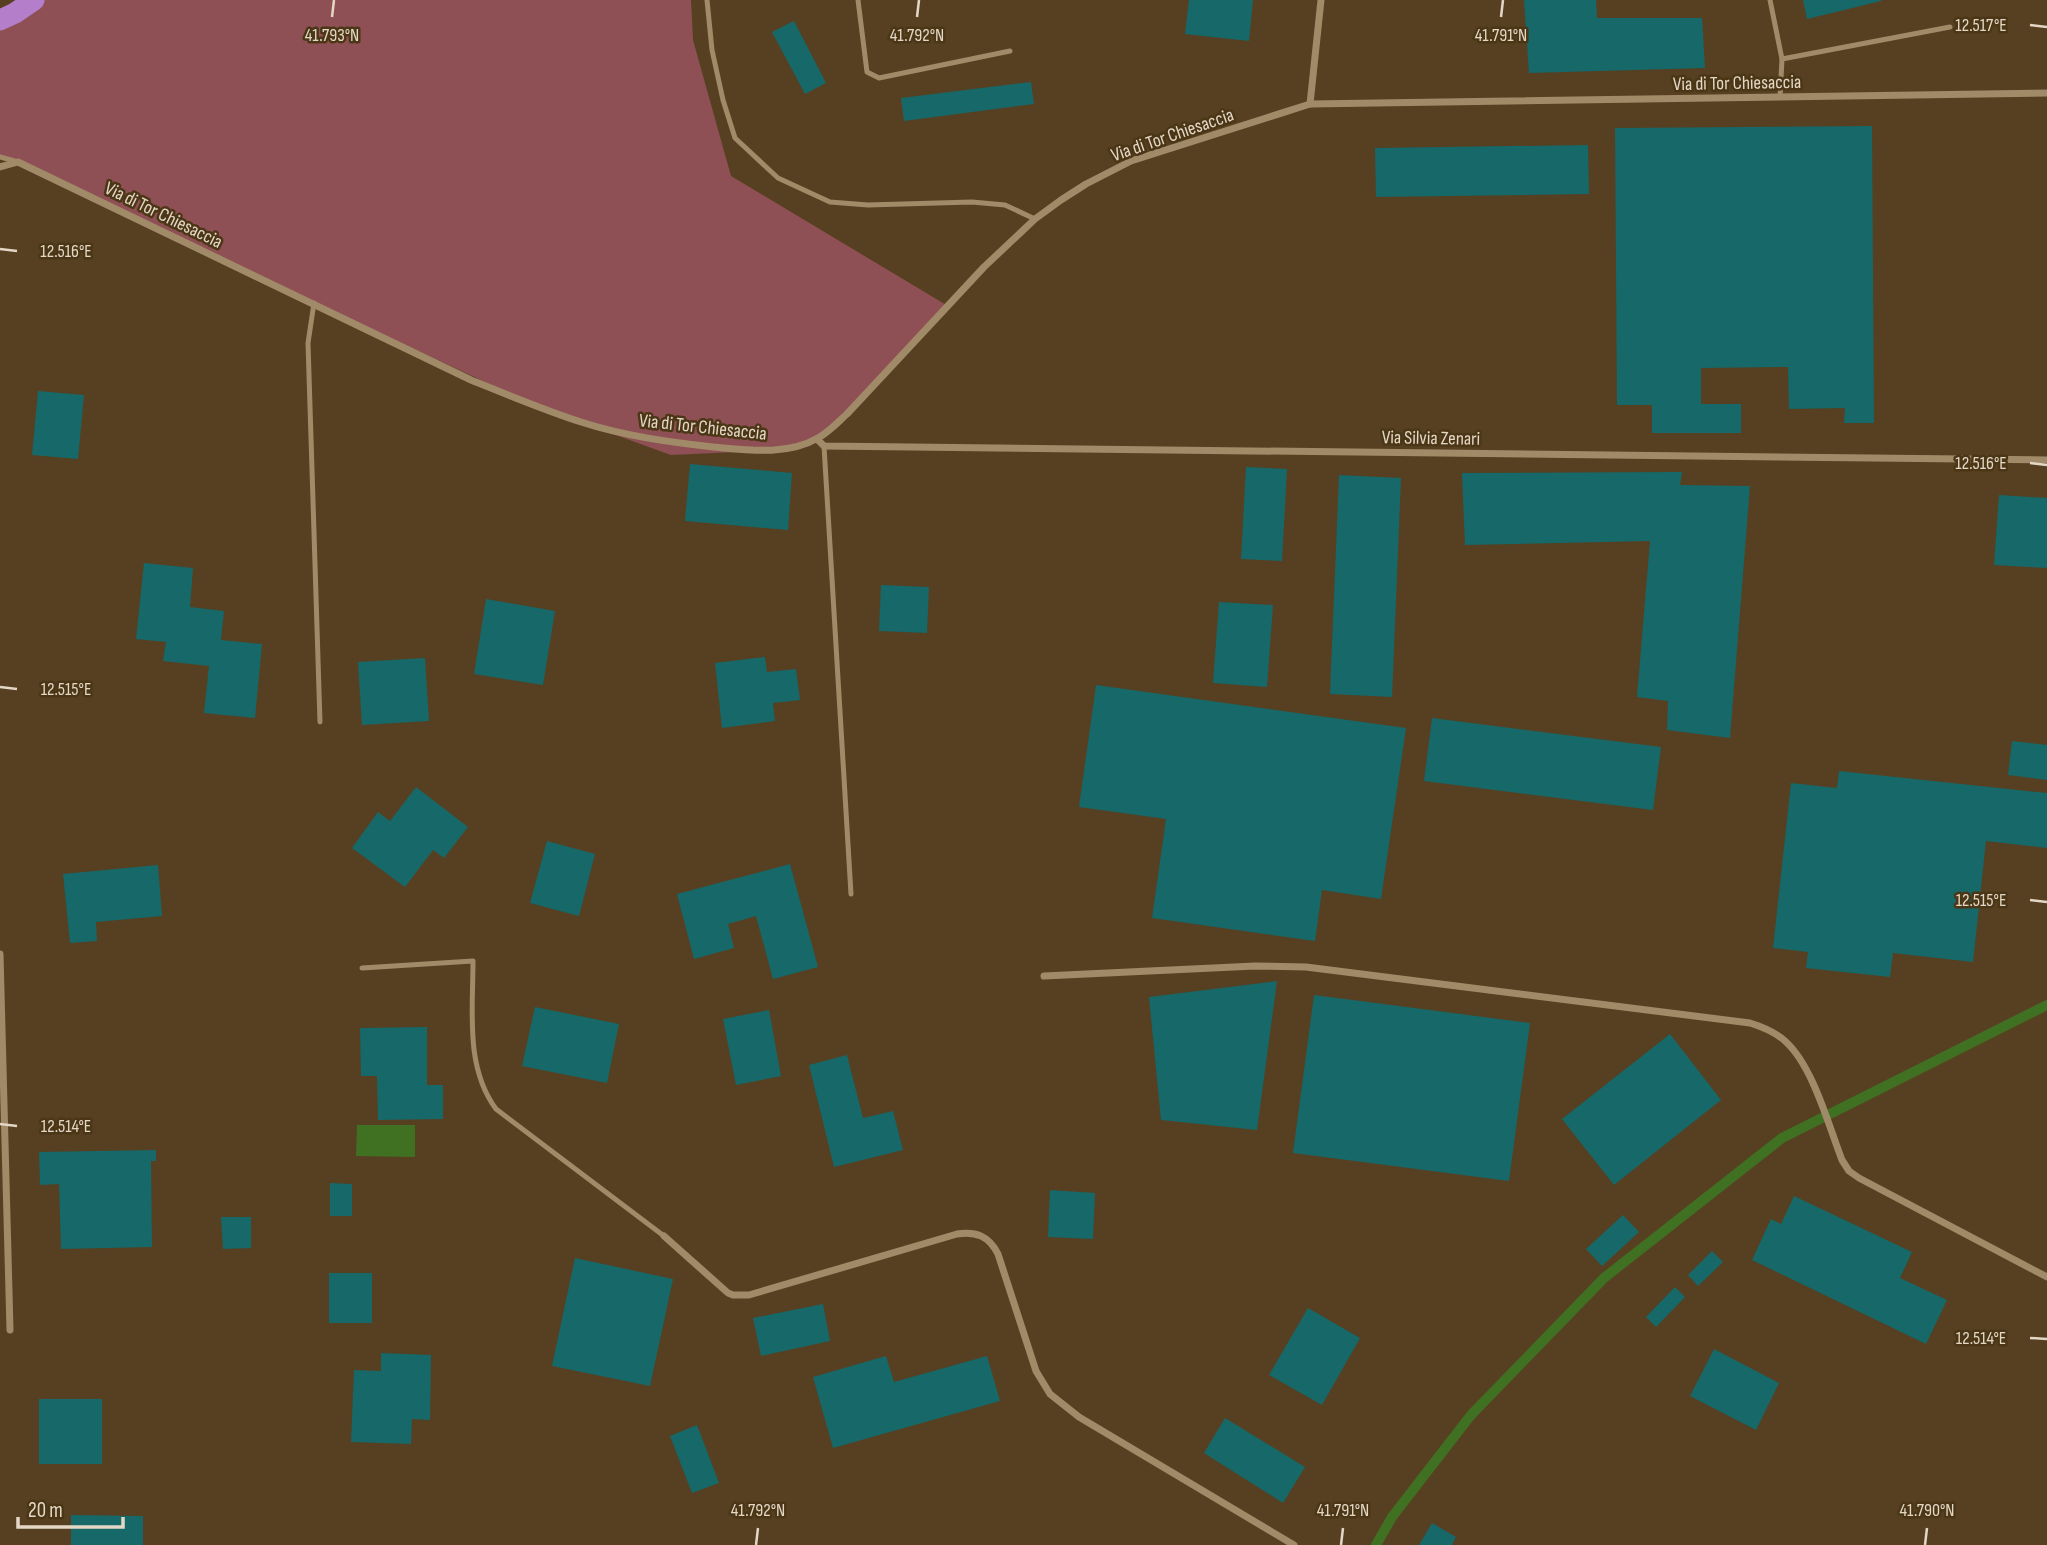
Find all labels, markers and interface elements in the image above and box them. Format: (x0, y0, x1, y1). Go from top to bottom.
text: 12.517°E (1955, 15, 2007, 36)
text: 41.793°N (305, 25, 359, 46)
text: 41.792°N (890, 25, 944, 46)
text: 41.791°N (1475, 25, 1527, 46)
street label: Via di Tor Chiesaccia (1673, 71, 1801, 96)
street label: Via di Tor Chiesaccia (1108, 104, 1237, 167)
street label: Via di Tor Chiesaccia (101, 177, 226, 254)
text: 12.516°E (40, 241, 92, 262)
street label: Via di Tor Chiesaccia (638, 409, 768, 446)
street label: Via Silvia Zenari (1382, 426, 1480, 451)
text: 12.516°E (1955, 453, 2007, 474)
text: 12.515°E (41, 679, 91, 700)
text: 12.515°E (1956, 890, 2006, 911)
text: 12.514°E (41, 1116, 91, 1137)
text: 12.514°E (1956, 1328, 2006, 1349)
scale bar (18, 1486, 122, 1530)
text: 20 m (28, 1498, 63, 1523)
text: 41.792°N (731, 1500, 785, 1521)
text: 41.791°N (1317, 1500, 1369, 1521)
text: 41.790°N (1900, 1500, 1954, 1521)

